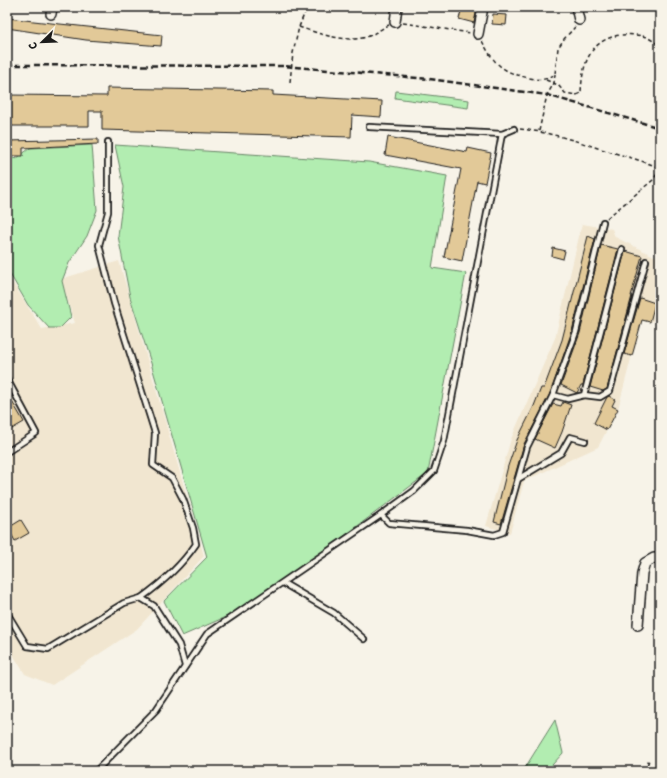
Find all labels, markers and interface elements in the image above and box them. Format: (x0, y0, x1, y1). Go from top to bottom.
north arrow (22, 22, 62, 62)
text: С (25, 39, 41, 52)

